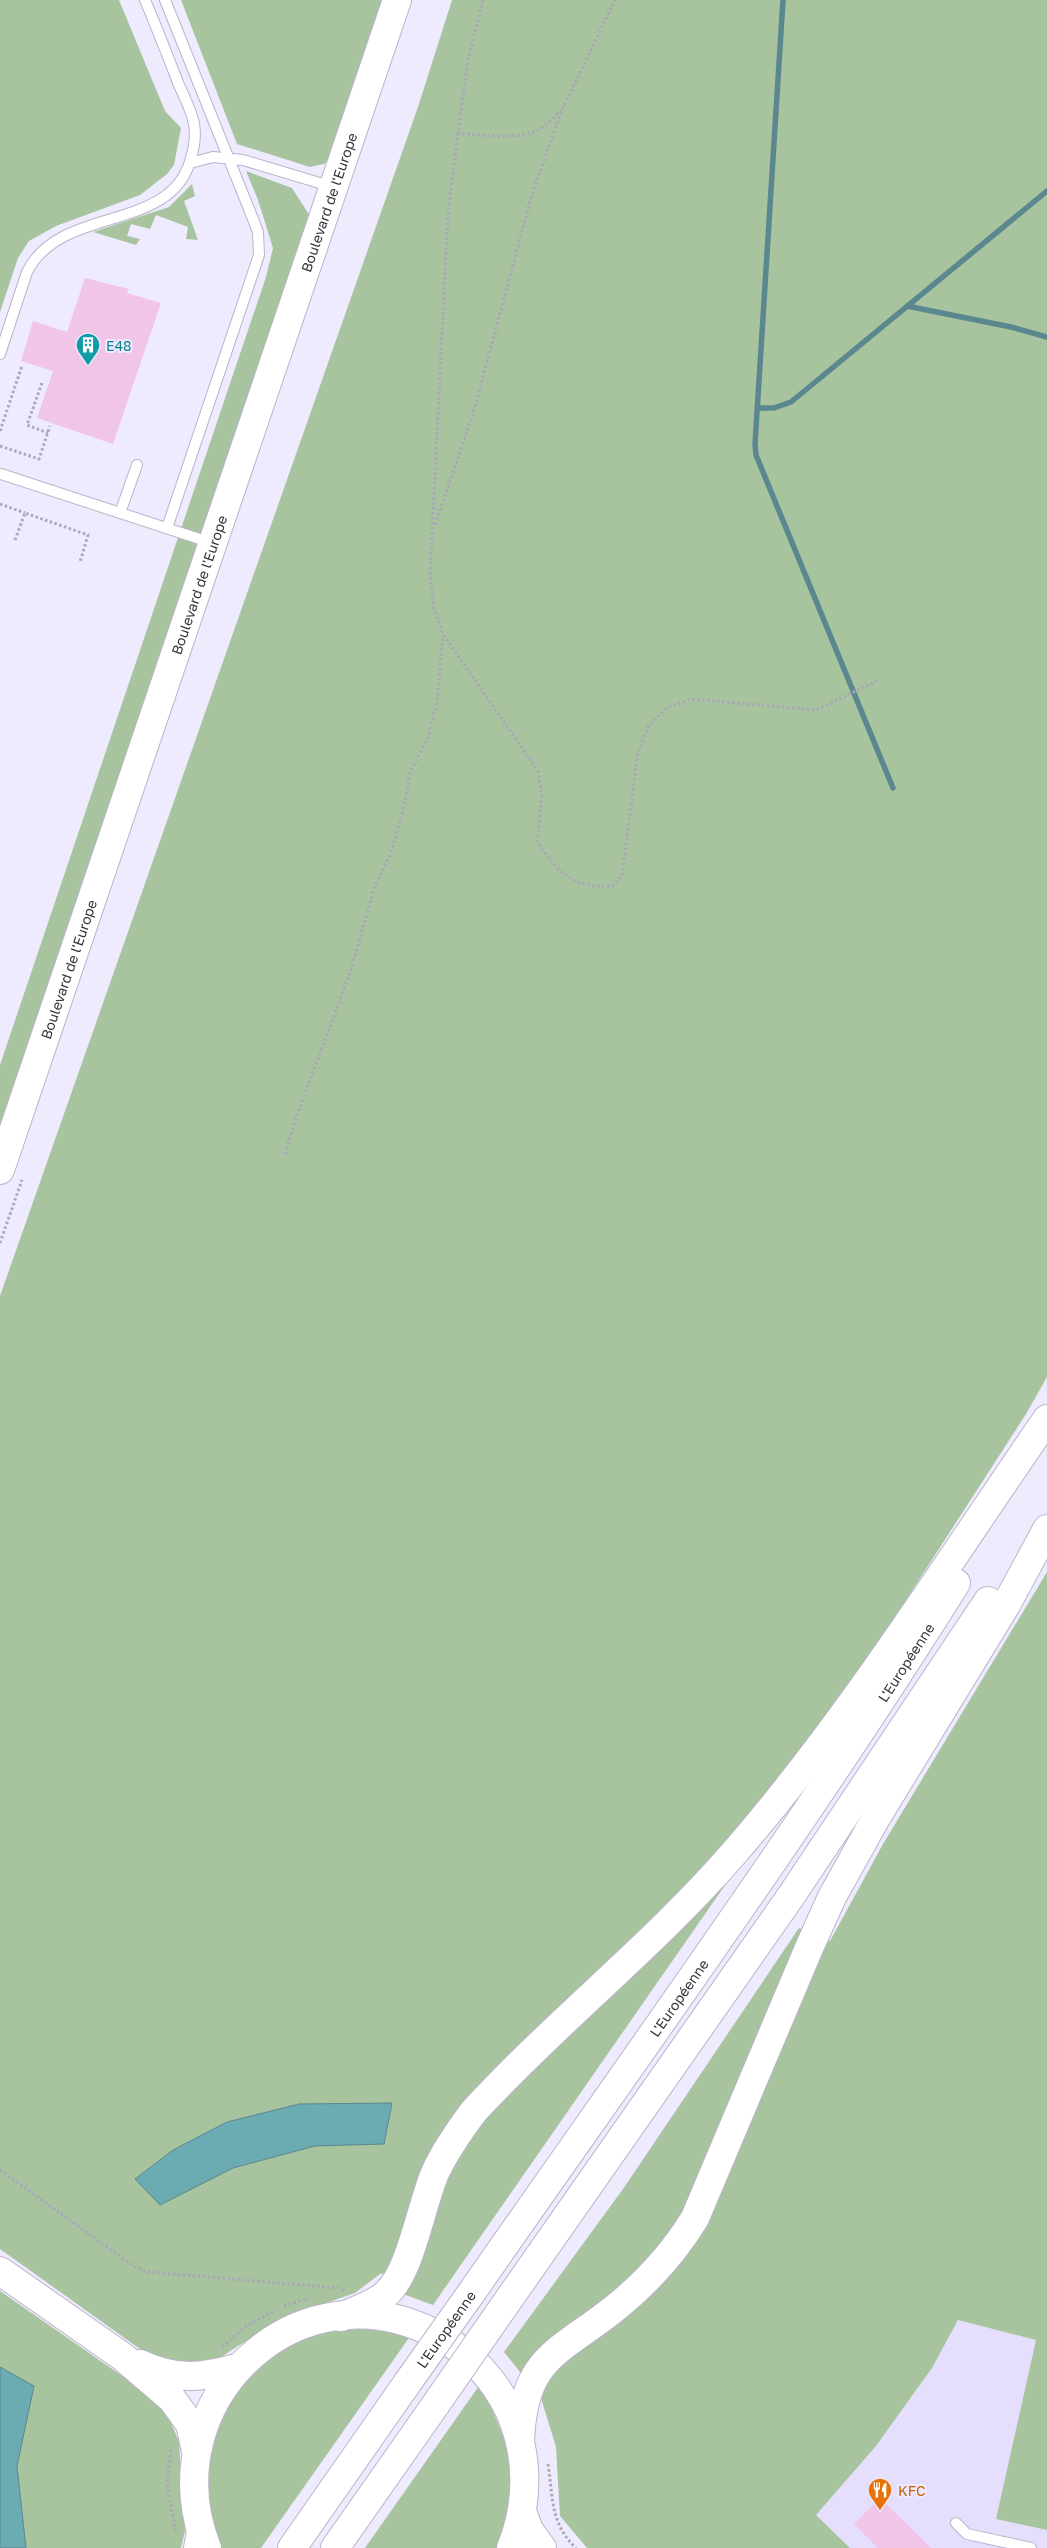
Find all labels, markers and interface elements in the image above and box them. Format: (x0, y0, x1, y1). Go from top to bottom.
street label: Boulevard de l'Europe (297, 130, 360, 274)
building icon: E48 (75, 332, 101, 366)
place label: E48 (106, 337, 132, 354)
street label: Boulevard de l'Europe (167, 513, 230, 657)
street label: Boulevard de l'Europe (37, 897, 100, 1041)
street label: L'Européenne (874, 1620, 937, 1705)
street label: L'Européenne (645, 1956, 711, 2040)
street label: L'Européenne (412, 2287, 479, 2371)
restaurant icon: KFC (867, 2477, 893, 2511)
place label: KFC (898, 2482, 925, 2499)

